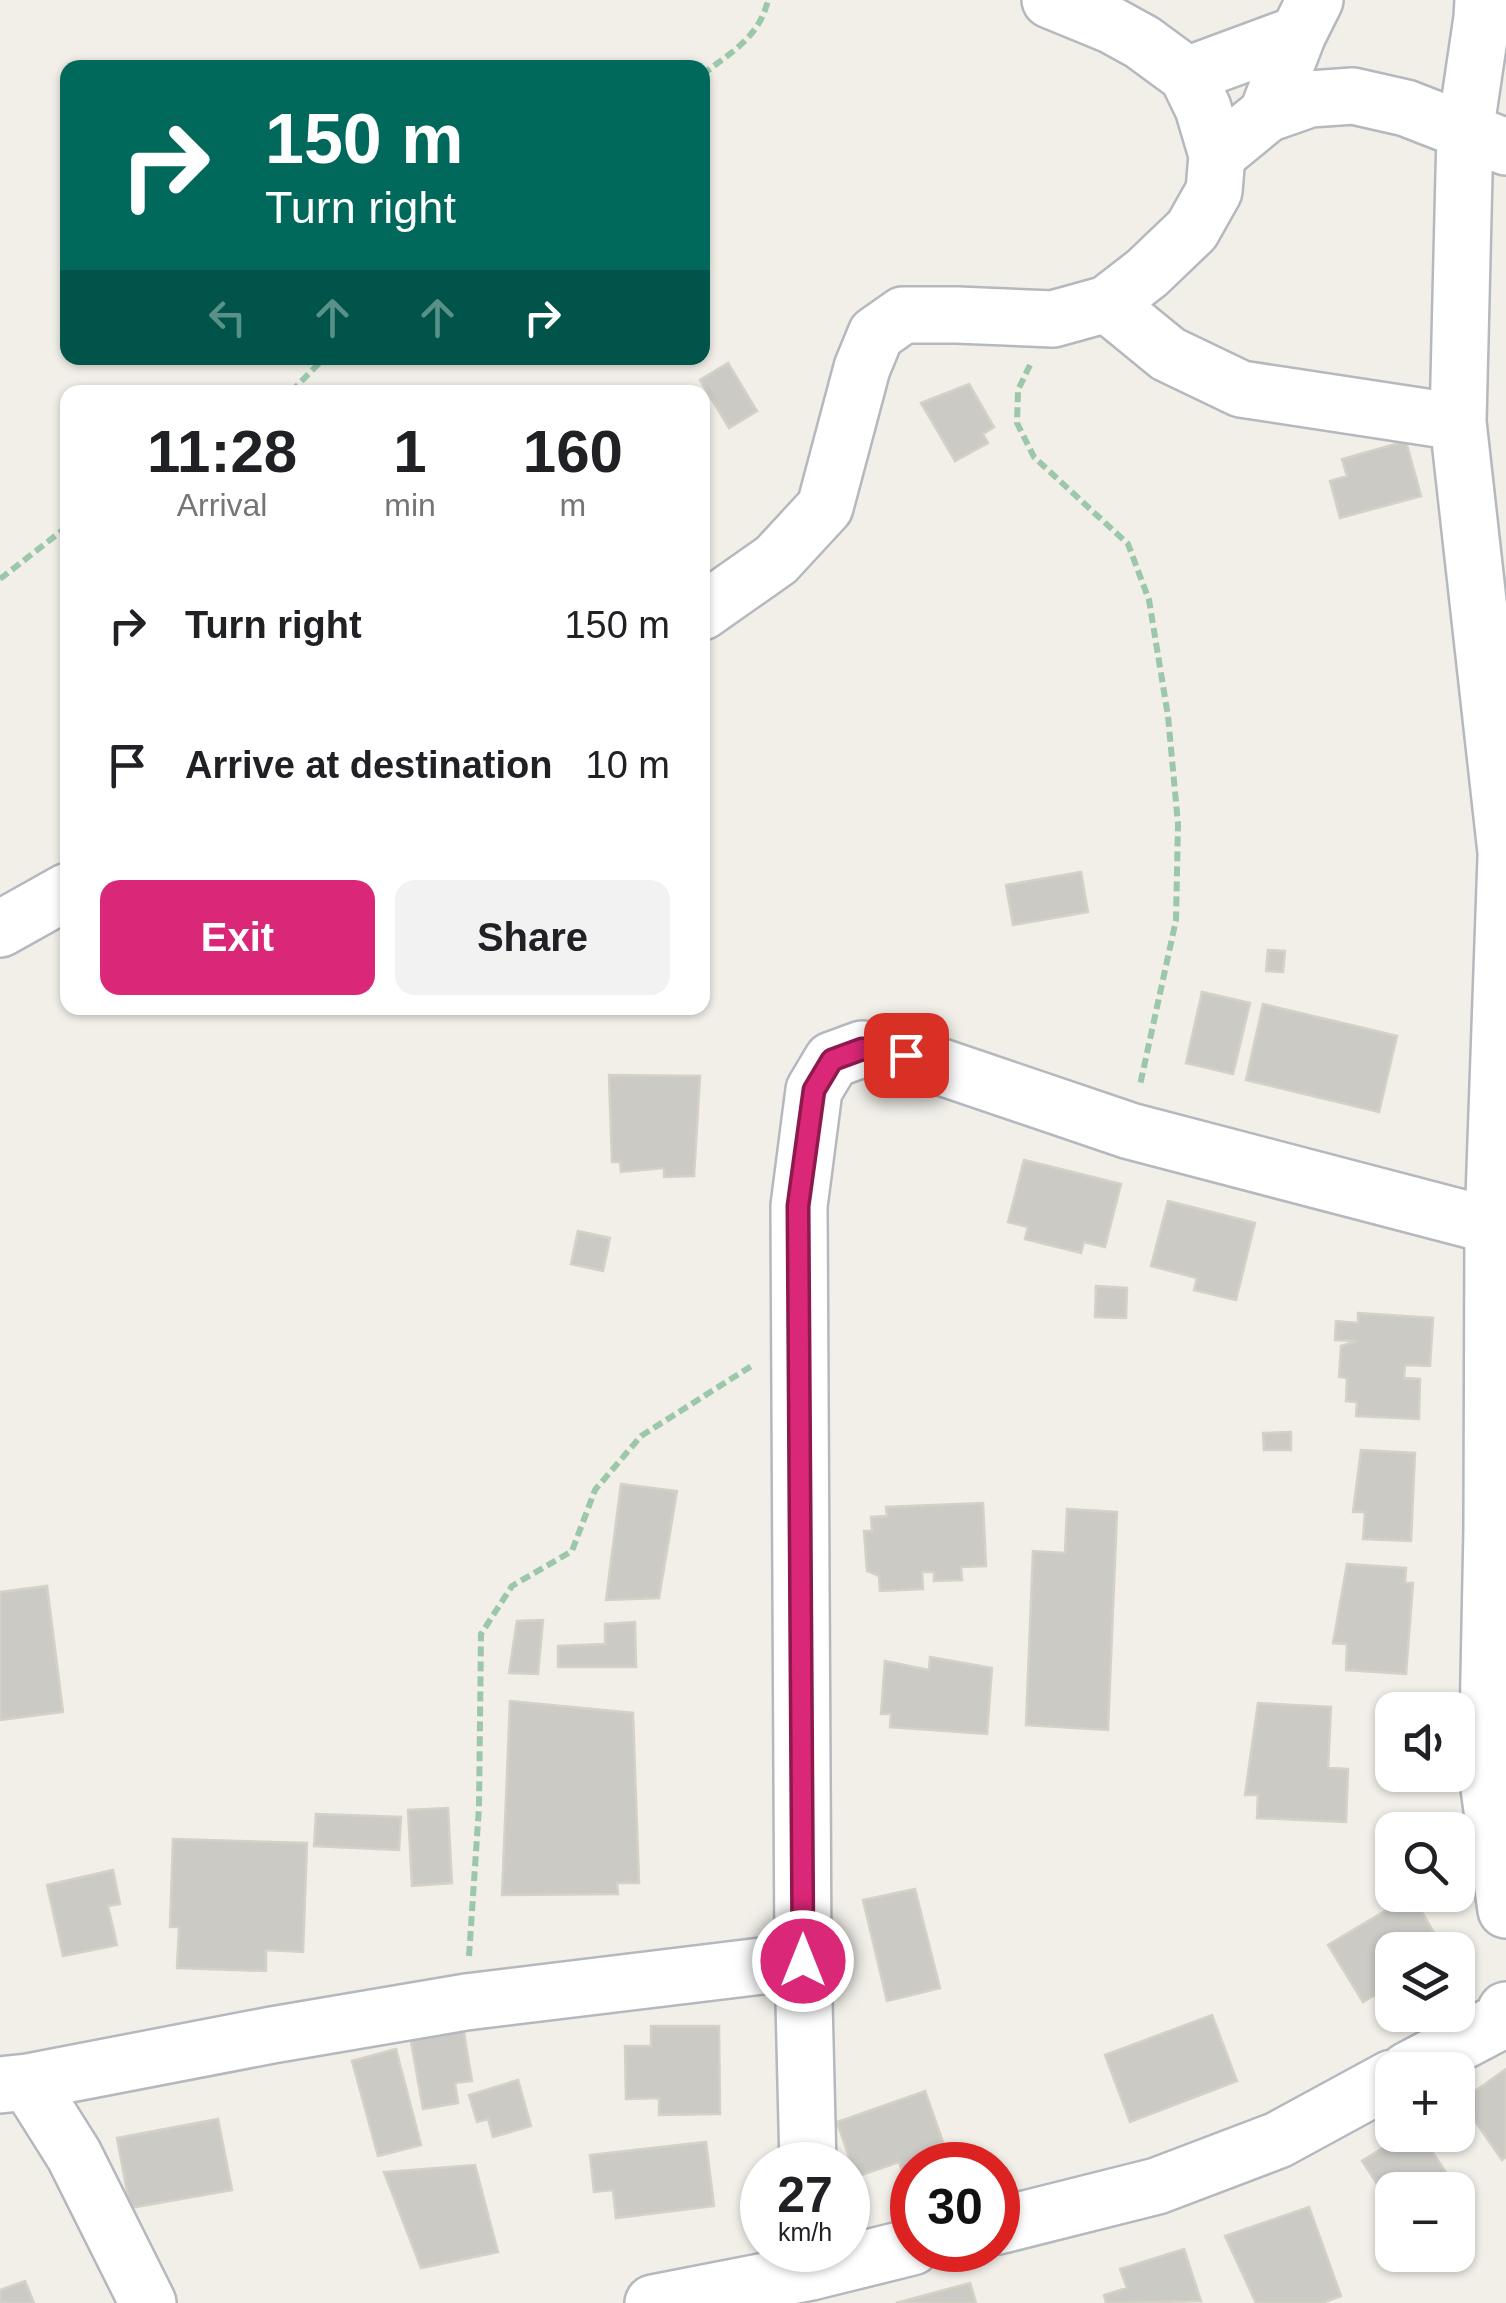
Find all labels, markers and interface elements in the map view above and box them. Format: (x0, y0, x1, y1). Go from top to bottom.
icon: right (100, 100, 230, 230)
text: 150 m (265, 100, 463, 178)
text: Turn right (265, 182, 456, 233)
icon: left (200, 290, 255, 345)
icon: ahead (305, 290, 360, 345)
icon: ahead (410, 290, 465, 345)
icon: right (515, 290, 570, 345)
text: 11:28 (147, 418, 297, 485)
text: 1 (393, 418, 427, 485)
text: 160 (523, 418, 623, 485)
text: Arrival (177, 487, 267, 523)
text: min (384, 487, 436, 523)
text: m (560, 487, 586, 523)
icon: right (100, 598, 155, 653)
text: Turn right (185, 604, 362, 646)
text: 150 m (564, 604, 670, 646)
icon: arrive (100, 738, 155, 793)
text: Arrive at destination (185, 744, 552, 786)
text: 10 m (586, 744, 670, 786)
button: Exit (100, 880, 375, 995)
button: Share (395, 880, 670, 995)
pin (864, 1013, 949, 1098)
icon: arrive (879, 1028, 934, 1083)
map controls (1375, 1692, 1475, 2272)
button: sound (1375, 1692, 1475, 1792)
button: search (1375, 1812, 1475, 1912)
position arrow (751, 1909, 855, 2013)
button: layers (1375, 1932, 1475, 2032)
button: + (1375, 2052, 1475, 2152)
speed limit sign: 30 (890, 2142, 1020, 2272)
text: 27 (777, 2167, 833, 2223)
button: − (1375, 2172, 1475, 2272)
text: km/h (778, 2218, 832, 2246)

